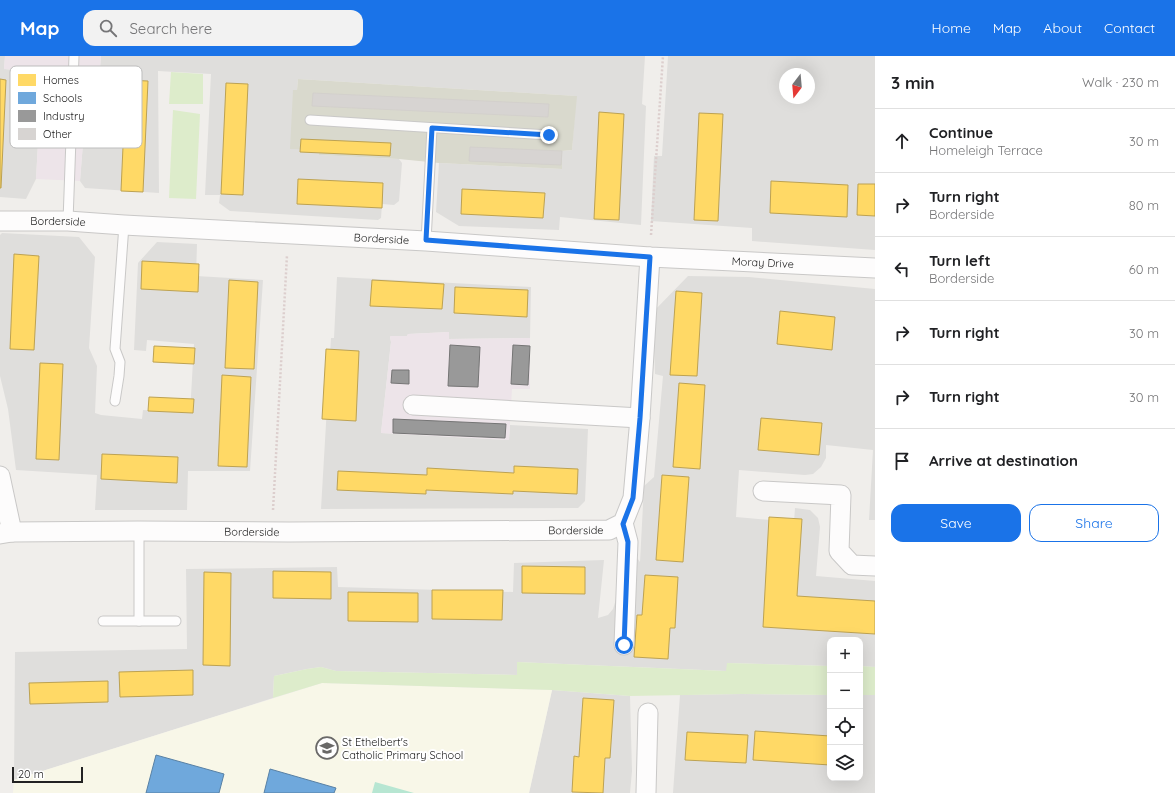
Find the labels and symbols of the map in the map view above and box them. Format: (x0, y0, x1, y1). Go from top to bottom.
legend (10, 66, 142, 148)
north arrow (779, 68, 815, 104)
text: Homes (43, 73, 79, 87)
text: Schools (43, 91, 82, 105)
text: Industry (43, 109, 85, 123)
route end (540, 126, 558, 144)
text: Other (43, 127, 73, 141)
street label: Borderside (30, 214, 86, 229)
street label: Borderside (353, 230, 410, 247)
street label: Moray Drive (731, 254, 794, 271)
street label: Borderside (548, 523, 604, 537)
street label: Borderside (224, 525, 280, 539)
route start (615, 636, 633, 654)
school or university icon: St Ethelbert's Catholic Primary School (314, 735, 340, 761)
place label: St Ethelbert's Catholic Primary School (342, 735, 463, 762)
scale bar (12, 765, 83, 784)

